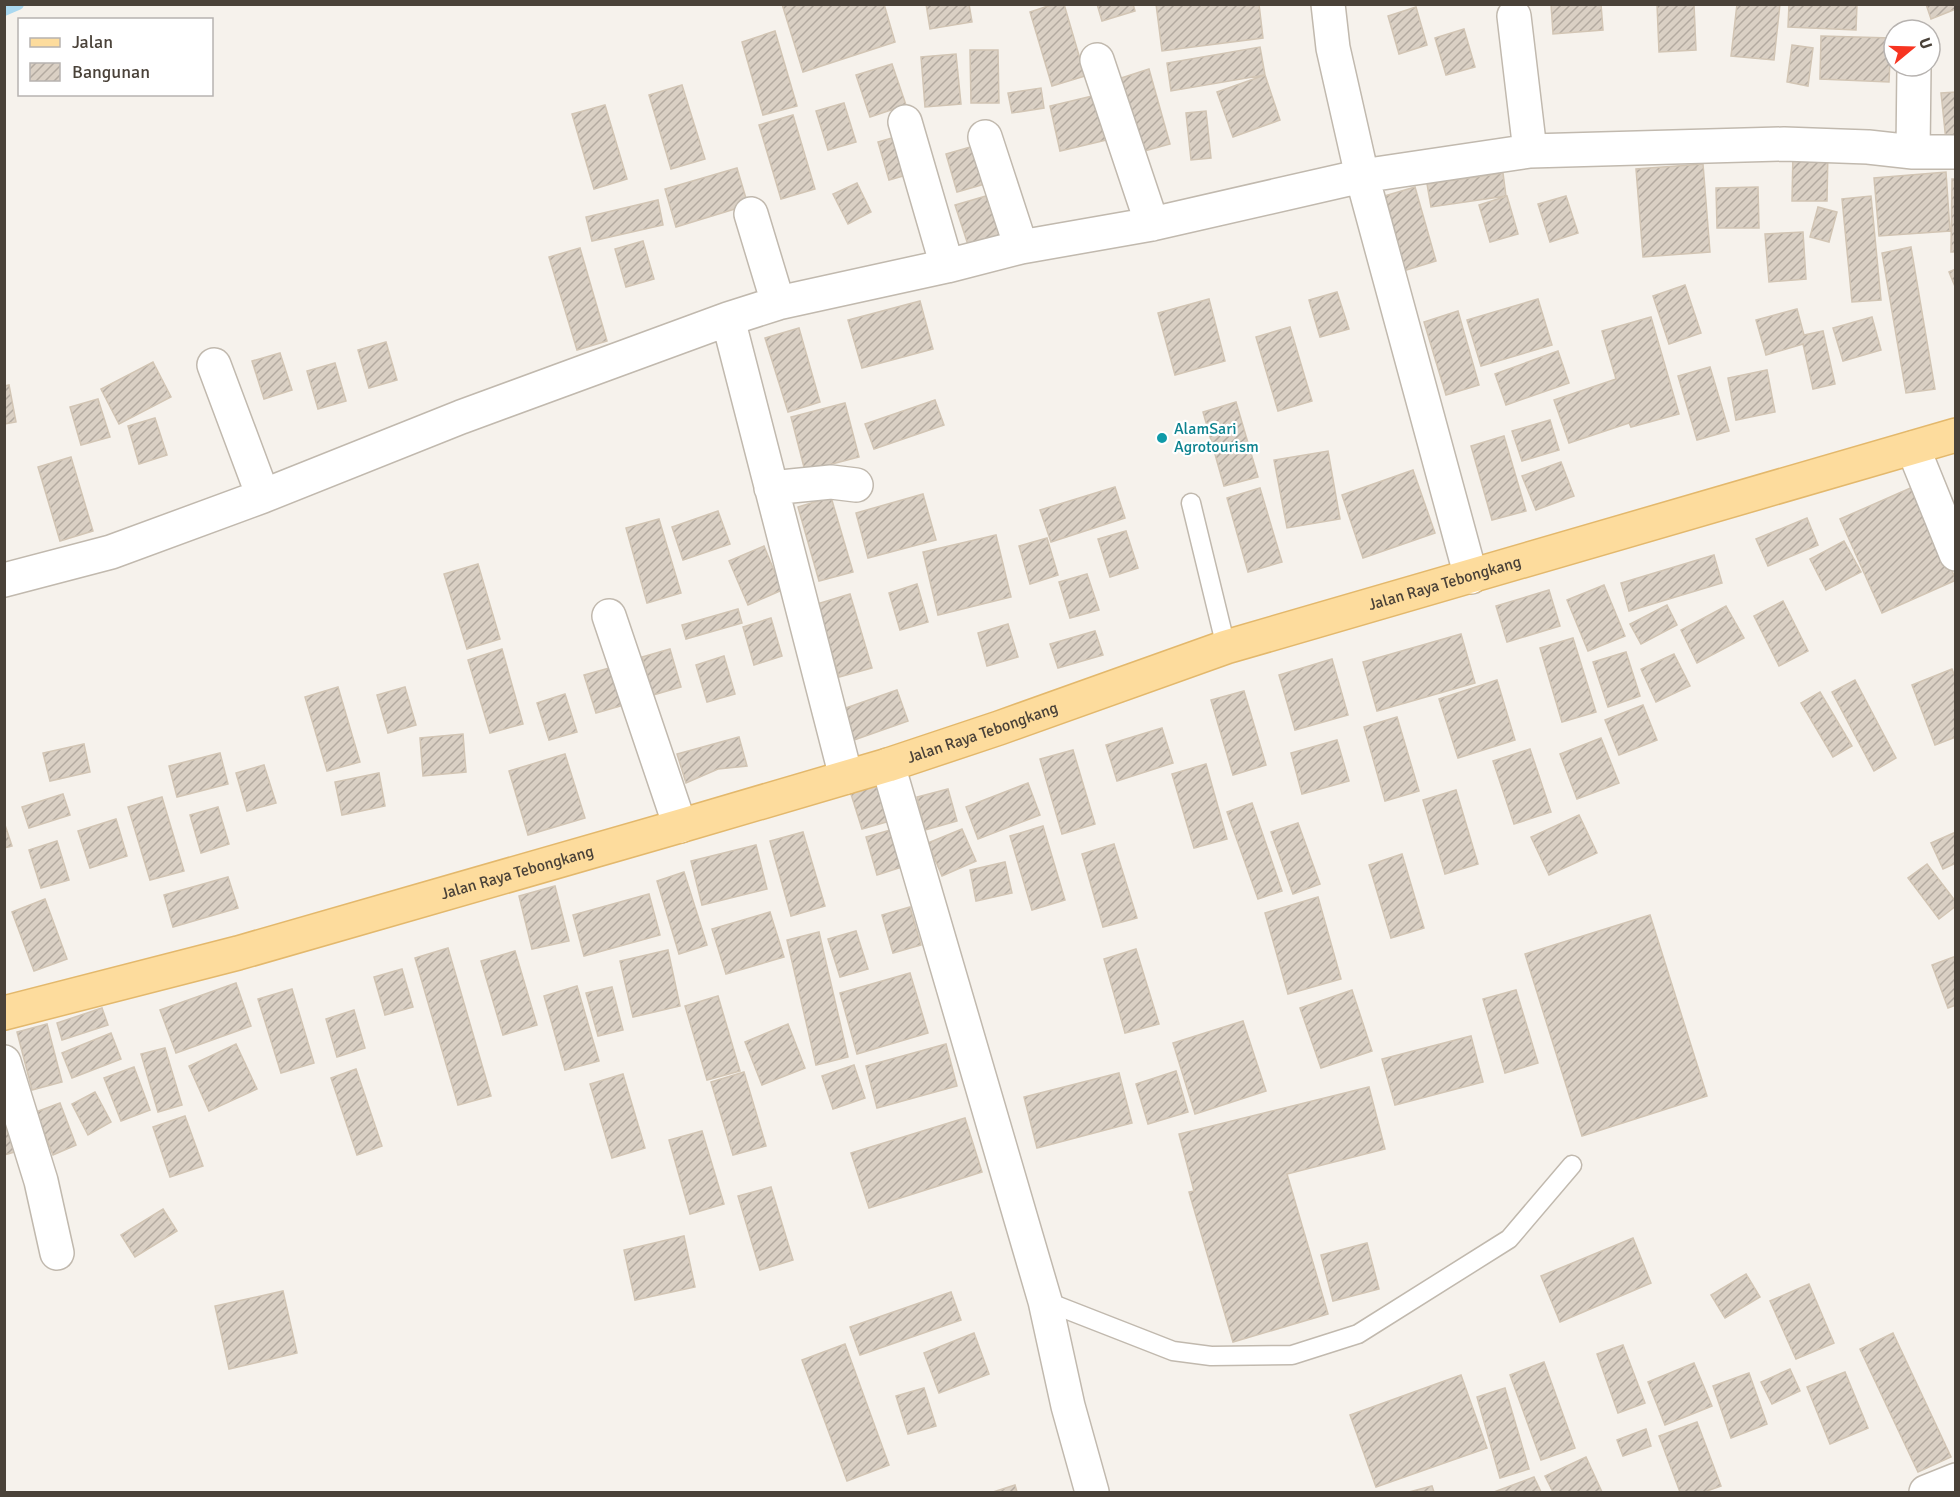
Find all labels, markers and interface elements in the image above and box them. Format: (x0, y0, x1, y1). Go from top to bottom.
legend (18, 18, 213, 96)
north arrow (1882, 18, 1942, 78)
text: Jalan (72, 31, 113, 53)
text: U (1914, 35, 1936, 52)
text: Bangunan (72, 61, 150, 83)
place label: AlamSari Agrotourism (1174, 419, 1259, 457)
marker: AlamSari Agrotourism (1155, 431, 1169, 445)
street label: Jalan Raya Tebongkang (1366, 552, 1524, 615)
street label: Jalan Raya Tebongkang (904, 698, 1061, 768)
street label: Jalan Raya Tebongkang (438, 841, 596, 904)

